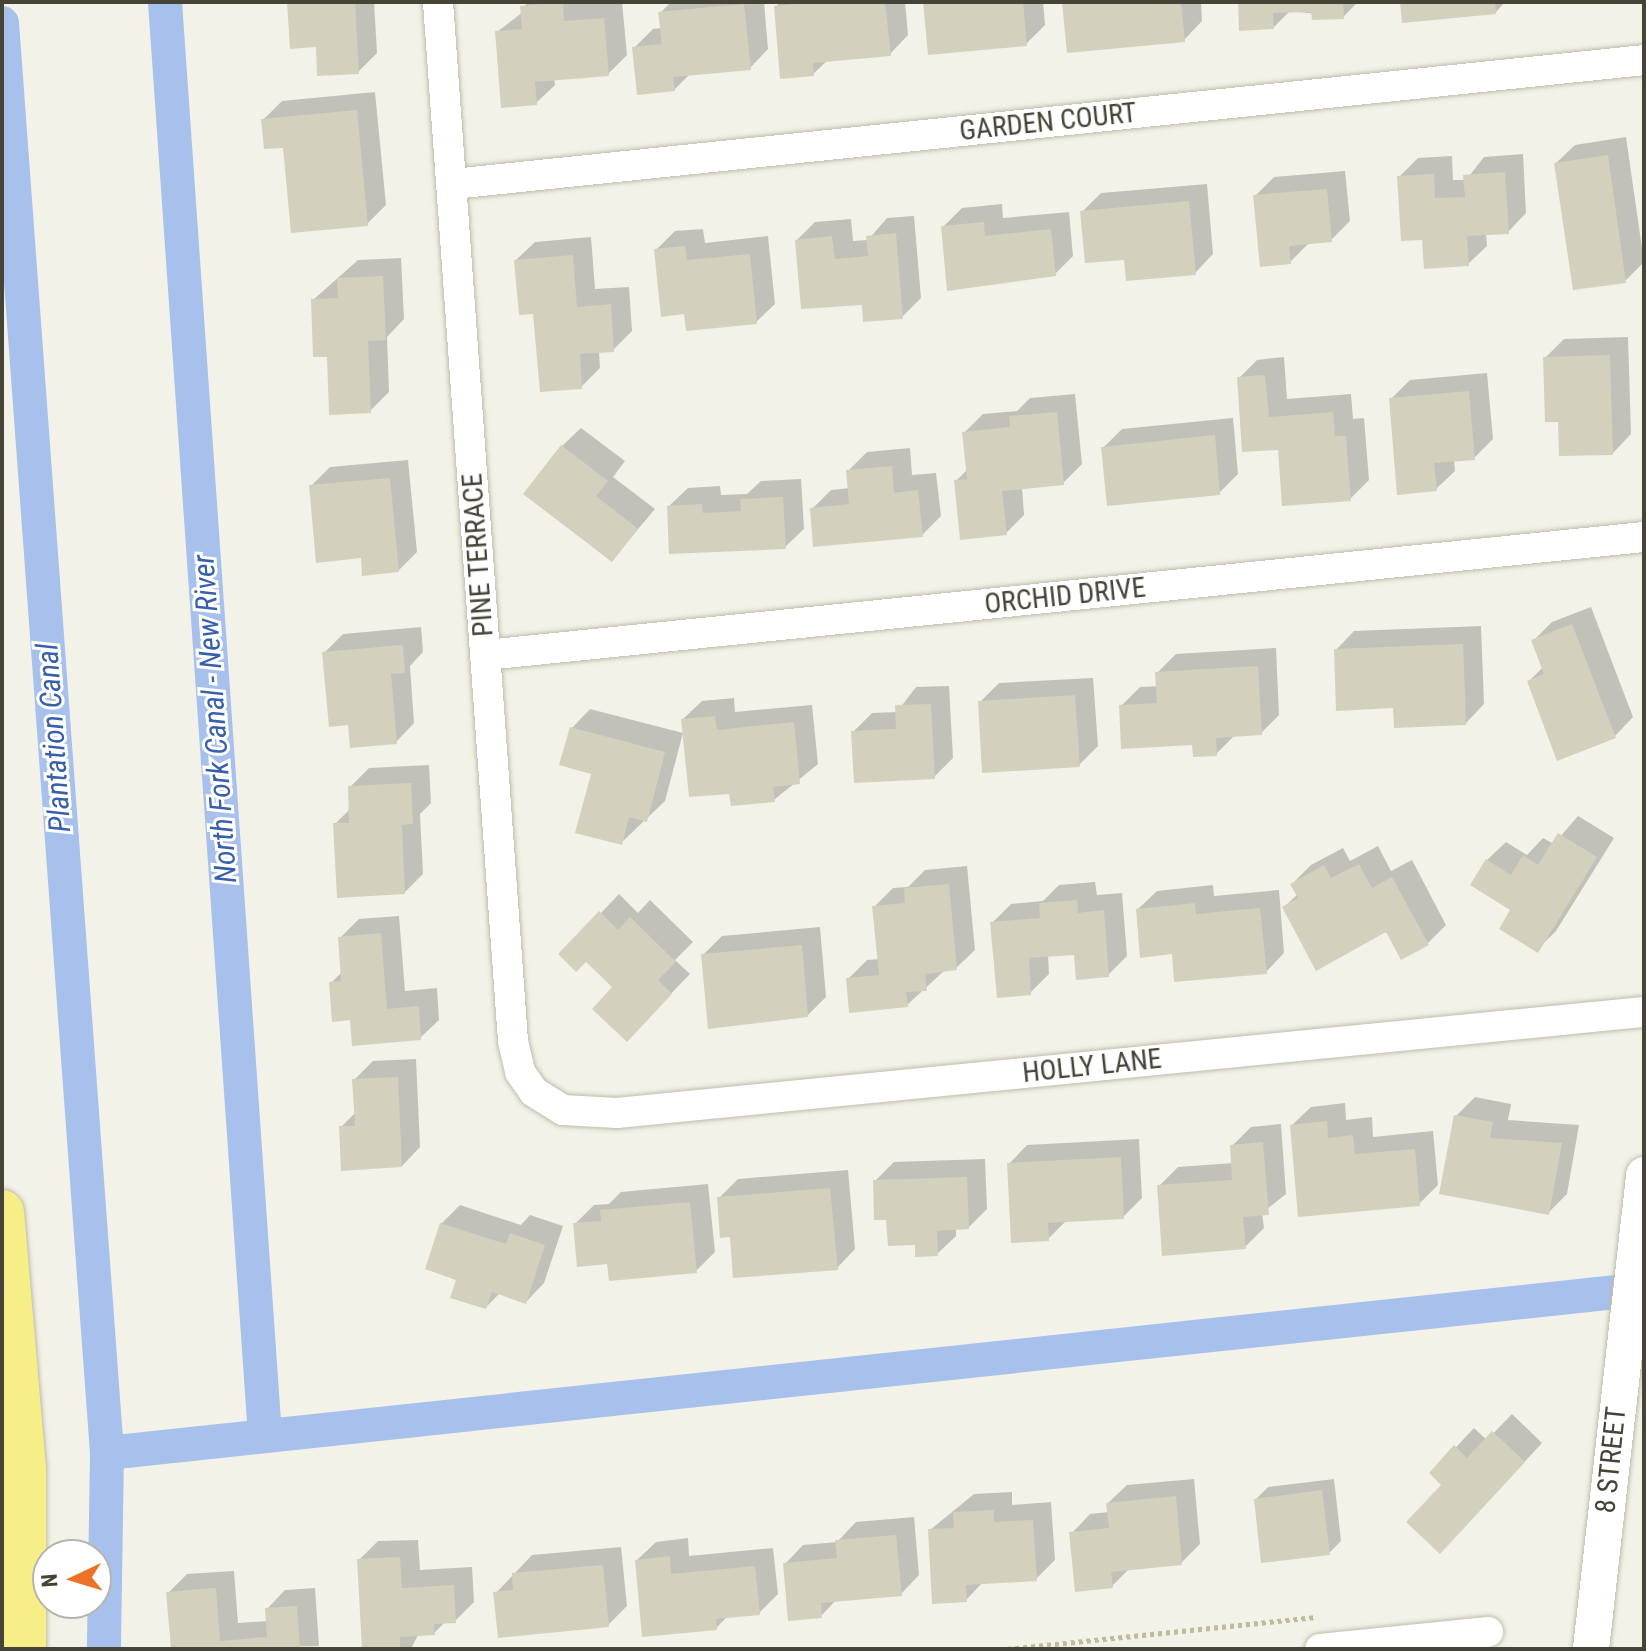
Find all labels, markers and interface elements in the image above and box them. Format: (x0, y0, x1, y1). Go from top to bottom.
street label: GARDEN COURT (958, 96, 1138, 148)
street label: PINE TERRACE (456, 472, 500, 638)
water label: North Fork Canal - New River (186, 554, 244, 884)
street label: ORCHID DRIVE (983, 571, 1147, 621)
water label: Plantation Canal (29, 642, 79, 834)
street label: HOLLY LANE (1021, 1042, 1163, 1090)
street label: 8 STREET (1589, 1405, 1633, 1515)
north arrow (32, 1539, 112, 1619)
text: N (37, 1573, 62, 1588)

